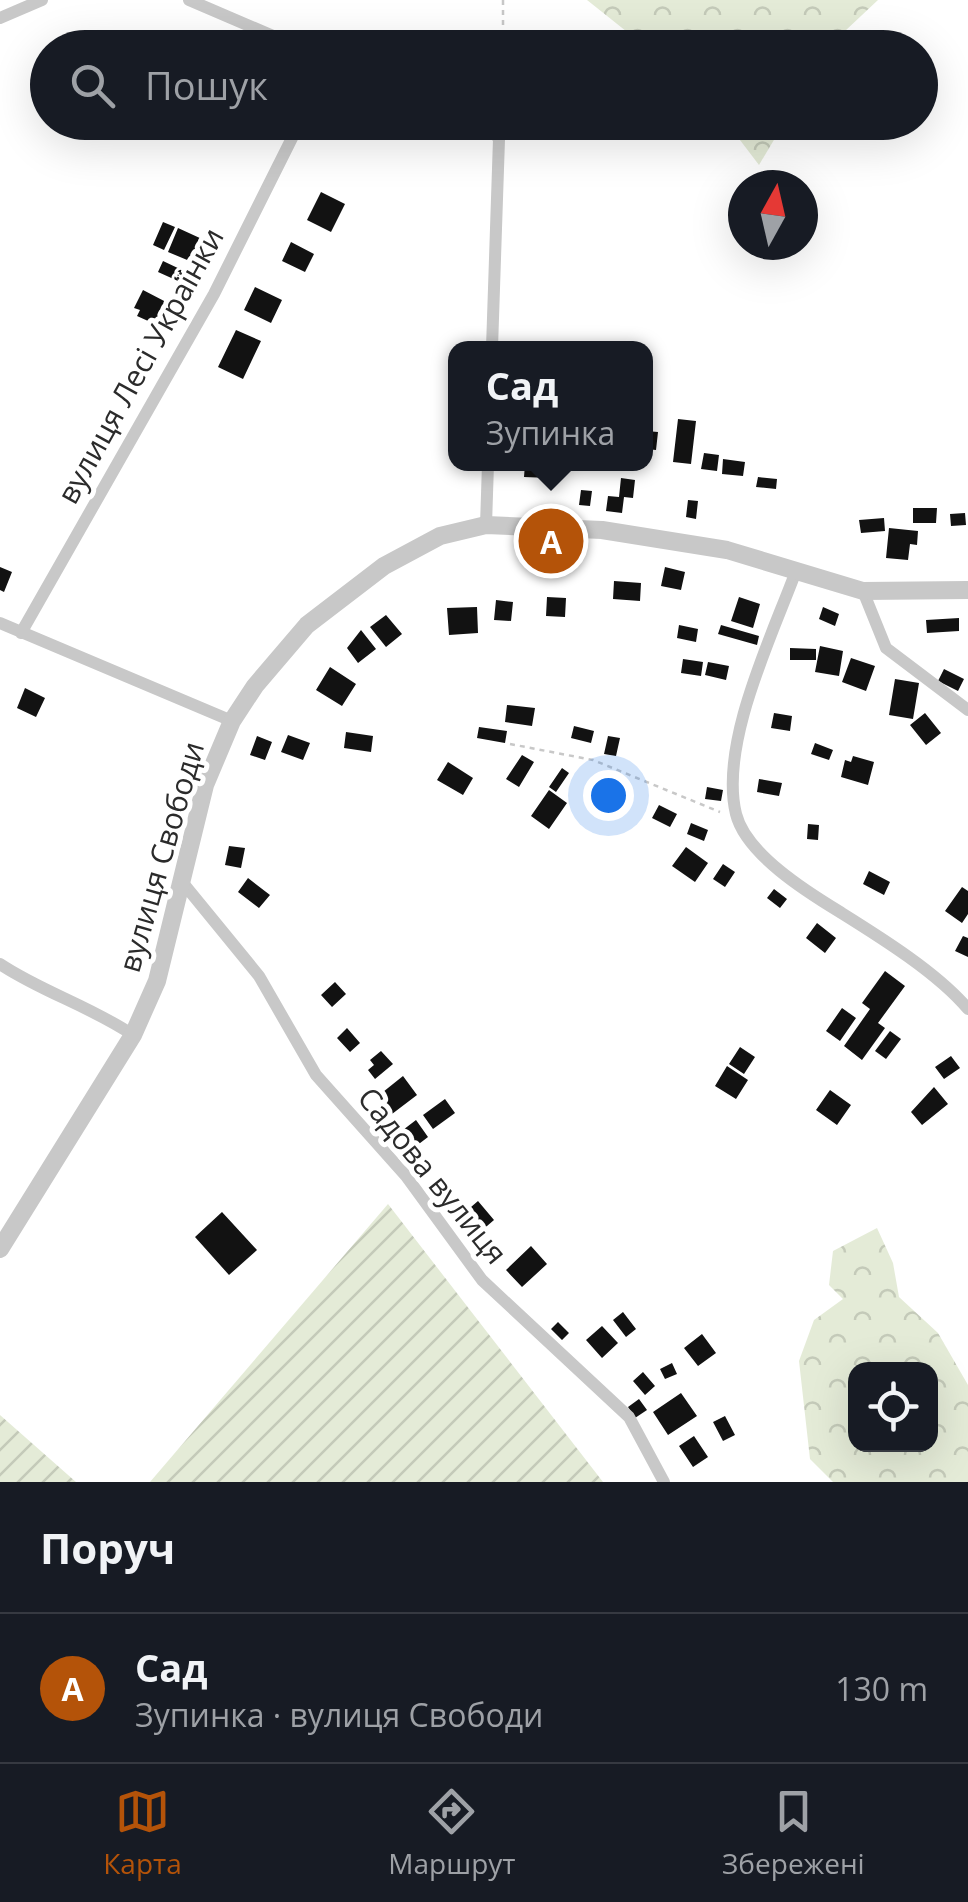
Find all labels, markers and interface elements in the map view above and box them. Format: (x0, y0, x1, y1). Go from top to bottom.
search box (30, 30, 938, 140)
icon: search (65, 58, 120, 113)
text: Пошук (145, 59, 268, 111)
north arrow (728, 170, 818, 260)
street label: вулиця Лесі Українки (47, 220, 233, 511)
popup (448, 341, 653, 471)
text: Сад (486, 359, 558, 411)
text: Зупинка (486, 411, 615, 454)
pin: A (518, 504, 584, 578)
street label: вулиця Свободи (108, 737, 213, 977)
your location (583, 770, 634, 821)
street label: Садова вулиця (349, 1078, 517, 1272)
map controls (848, 1362, 938, 1452)
button: locate (848, 1362, 938, 1452)
text: Поруч (40, 1519, 175, 1576)
text: Сад (135, 1641, 207, 1693)
text: A (61, 1667, 84, 1710)
text: 130 m (835, 1667, 928, 1710)
text: Зупинка · вулиця Свободи (135, 1693, 543, 1736)
tab: Карта (103, 1784, 182, 1882)
tab: Маршрут (388, 1784, 515, 1882)
tab: Збережені (722, 1784, 865, 1882)

